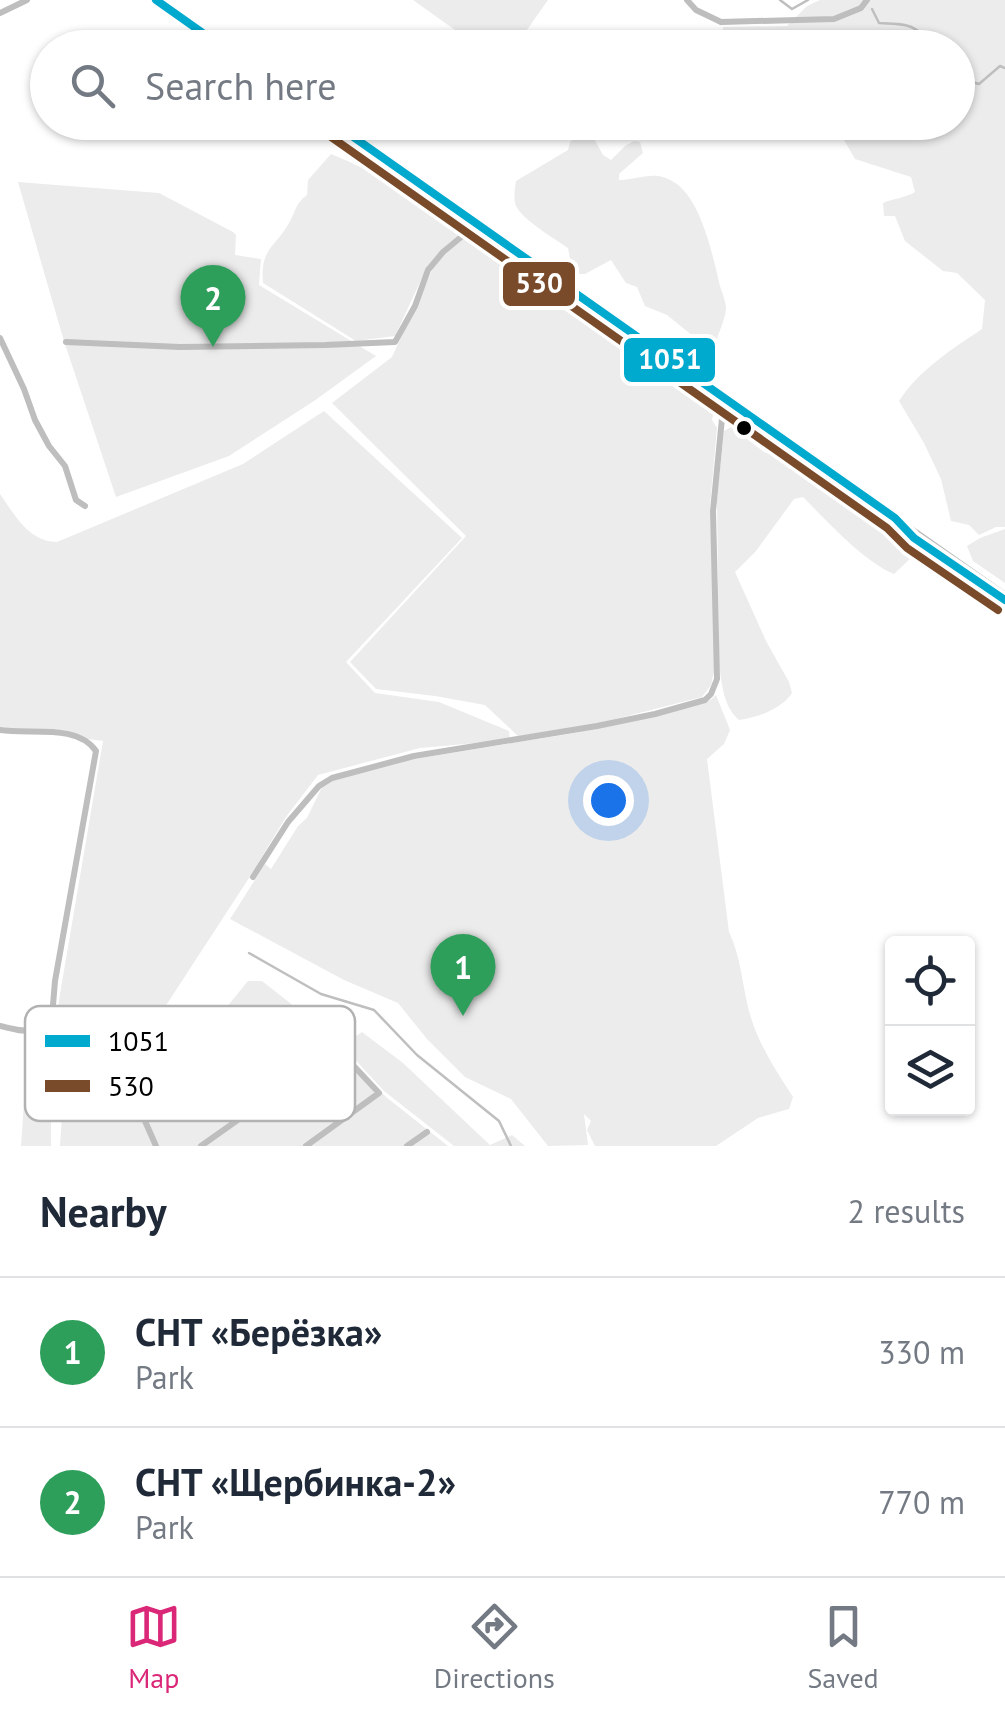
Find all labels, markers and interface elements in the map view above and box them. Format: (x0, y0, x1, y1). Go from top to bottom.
search box (30, 30, 975, 140)
icon: search (65, 58, 120, 113)
text: Search here (145, 61, 337, 110)
line badge: 530 (501, 260, 577, 308)
pin: 2 (180, 264, 246, 347)
text: 530 (515, 264, 563, 301)
line badge: 1051 (622, 336, 717, 384)
text: 1051 (638, 340, 702, 377)
unlabelled marker (734, 418, 754, 438)
your location (583, 775, 634, 826)
pin: 1 (430, 934, 496, 1016)
map controls (885, 936, 975, 1116)
button: locate (885, 936, 975, 1026)
legend (25, 1006, 355, 1121)
text: 1051 (108, 1022, 169, 1059)
button: layers (885, 1026, 975, 1116)
text: 530 (108, 1067, 154, 1104)
text: Nearby (40, 1184, 167, 1239)
text: 2 results (847, 1190, 965, 1232)
text: СНТ «Берёзка» (135, 1307, 382, 1356)
text: 1 (63, 1331, 82, 1373)
text: 330 m (878, 1331, 965, 1373)
text: Park (135, 1356, 194, 1398)
text: СНТ «Щербинка-2» (135, 1457, 456, 1506)
text: 2 (63, 1481, 82, 1523)
text: 770 m (878, 1481, 965, 1523)
text: Park (135, 1506, 194, 1548)
tab: Map (126, 1599, 181, 1696)
tab: Directions (434, 1599, 555, 1696)
tab: Saved (807, 1599, 879, 1696)

